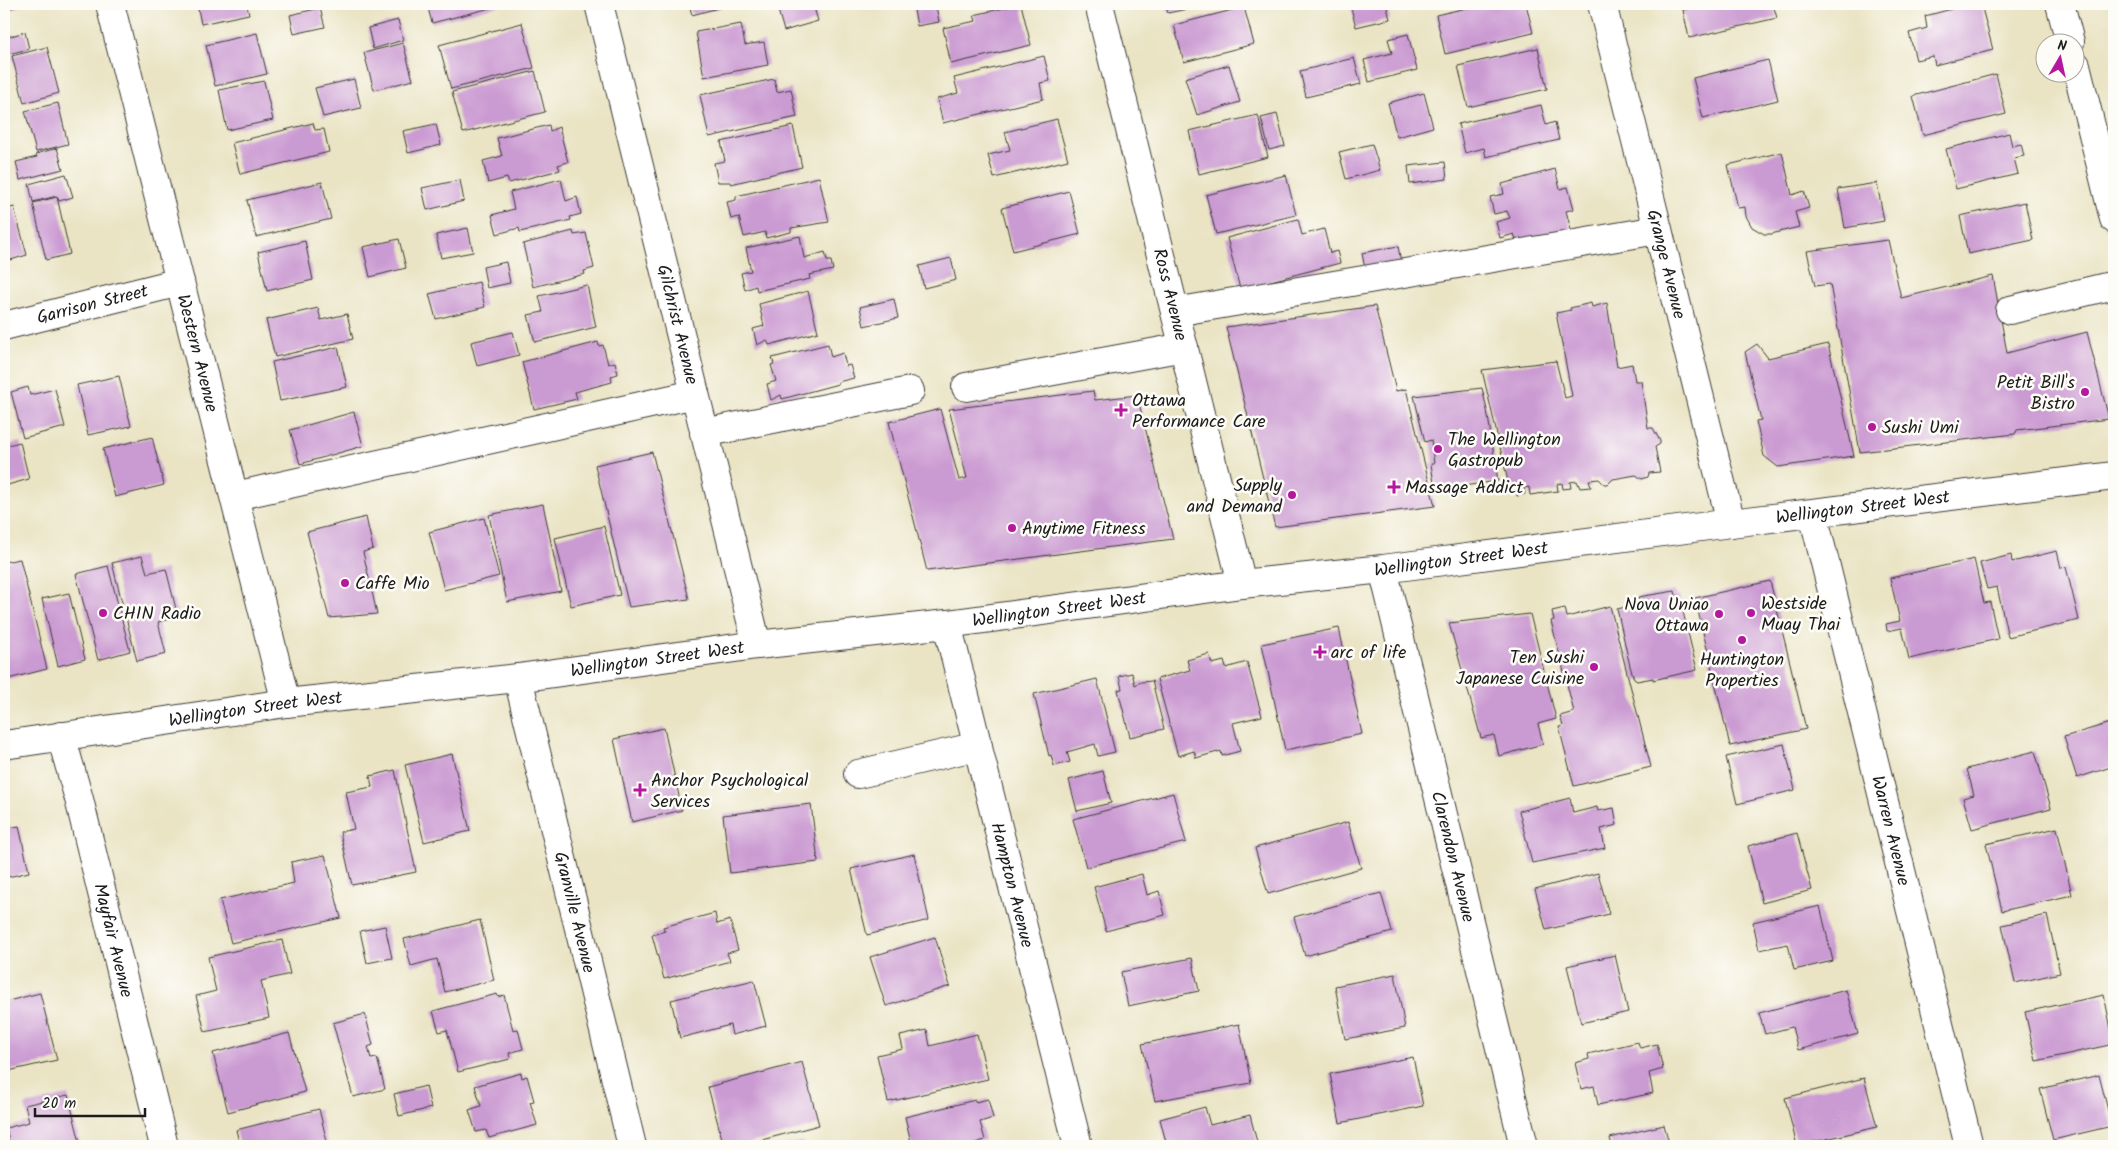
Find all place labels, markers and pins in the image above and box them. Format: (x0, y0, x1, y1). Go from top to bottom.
place label: Petit Bill's Bistro (1997, 369, 2075, 419)
marker: Petit Bill's Bistro (2079, 386, 2091, 398)
place label: Ottawa Performance Care (1132, 387, 1266, 437)
marker: Ottawa Performance Care (1114, 403, 1128, 417)
place label: Sushi Umi (1882, 414, 1959, 443)
marker: Sushi Umi (1866, 421, 1878, 433)
place label: The Wellington Gastropub (1448, 426, 1561, 476)
marker: The Wellington Gastropub (1432, 443, 1444, 455)
place label: Supply and Demand (1187, 472, 1283, 522)
place label: Massage Addict (1405, 474, 1524, 503)
marker: Massage Addict (1387, 480, 1401, 494)
marker: Supply and Demand (1286, 489, 1298, 501)
place label: Anytime Fitness (1022, 515, 1146, 544)
marker: Anytime Fitness (1006, 522, 1018, 534)
place label: Caffe Mio (355, 570, 430, 599)
marker: Caffe Mio (339, 577, 351, 589)
place label: Westside Muay Thai (1761, 590, 1841, 640)
place label: Nova Uniao Ottawa (1624, 591, 1709, 641)
place label: CHIN Radio (113, 600, 201, 629)
marker: CHIN Radio (97, 607, 109, 619)
marker: Westside Muay Thai (1745, 607, 1757, 619)
marker: Nova Uniao Ottawa (1713, 608, 1725, 620)
marker: Huntington Properties (1736, 634, 1748, 646)
place label: arc of life (1331, 639, 1406, 668)
place label: Ten Sushi Japanese Cuisine (1456, 644, 1585, 694)
marker: arc of life (1313, 645, 1327, 659)
place label: Huntington Properties (1700, 646, 1784, 696)
marker: Ten Sushi Japanese Cuisine (1588, 661, 1600, 673)
place label: Anchor Psychological Services (651, 767, 809, 817)
marker: Anchor Psychological Services (633, 783, 647, 797)

